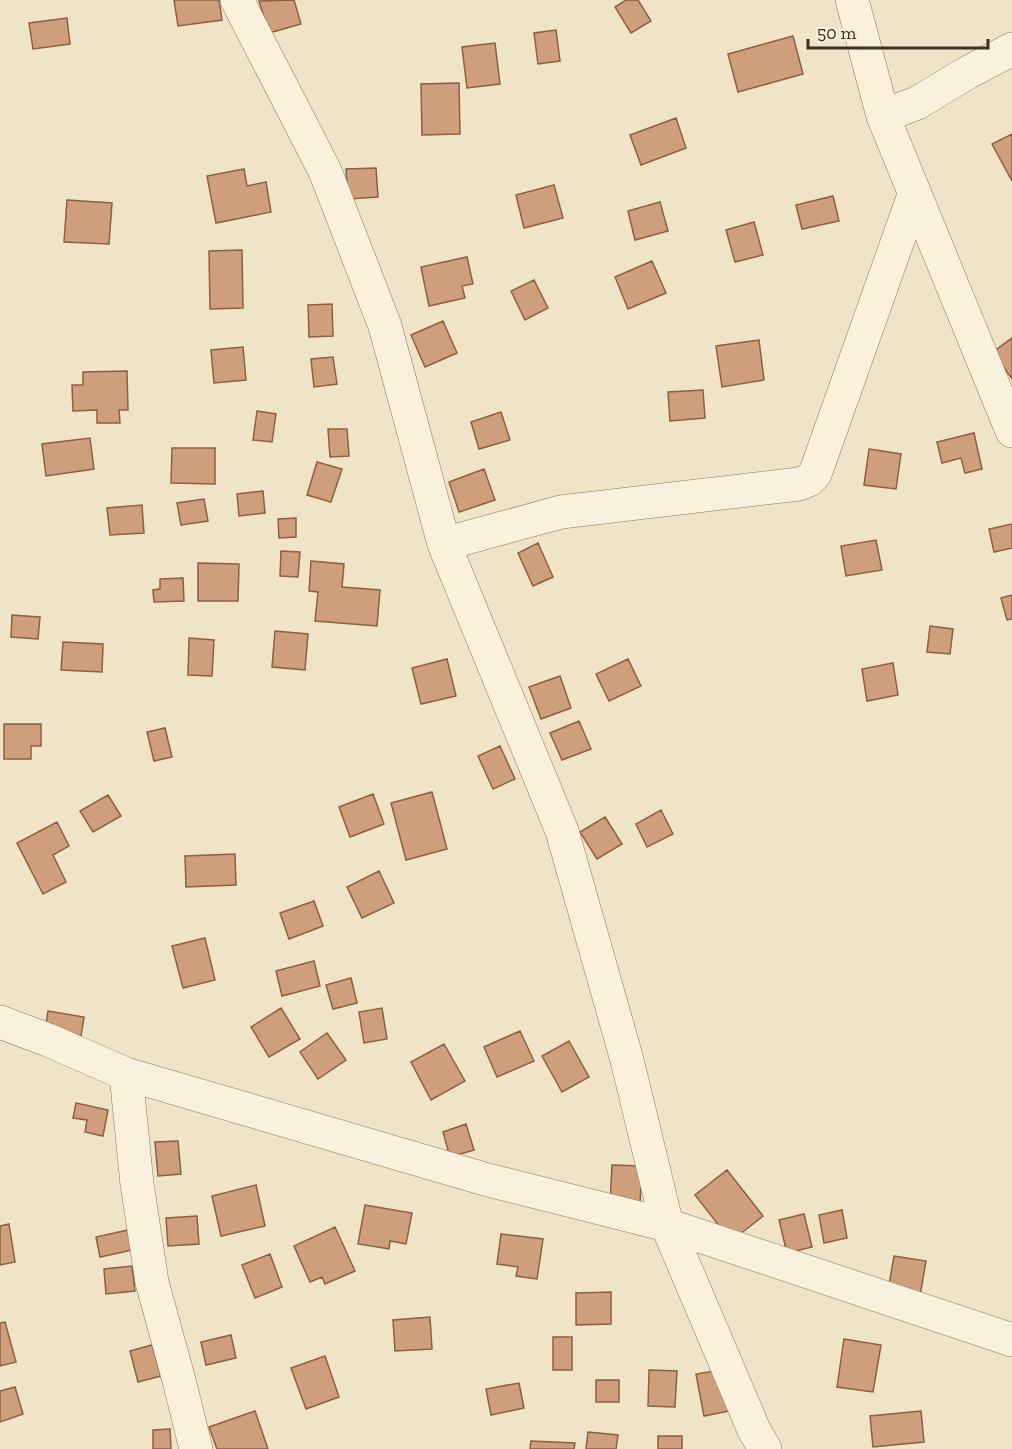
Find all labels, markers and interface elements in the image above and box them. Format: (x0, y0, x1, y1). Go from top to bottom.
scale bar (808, 12, 988, 50)
text: 50 m (817, 22, 857, 44)

